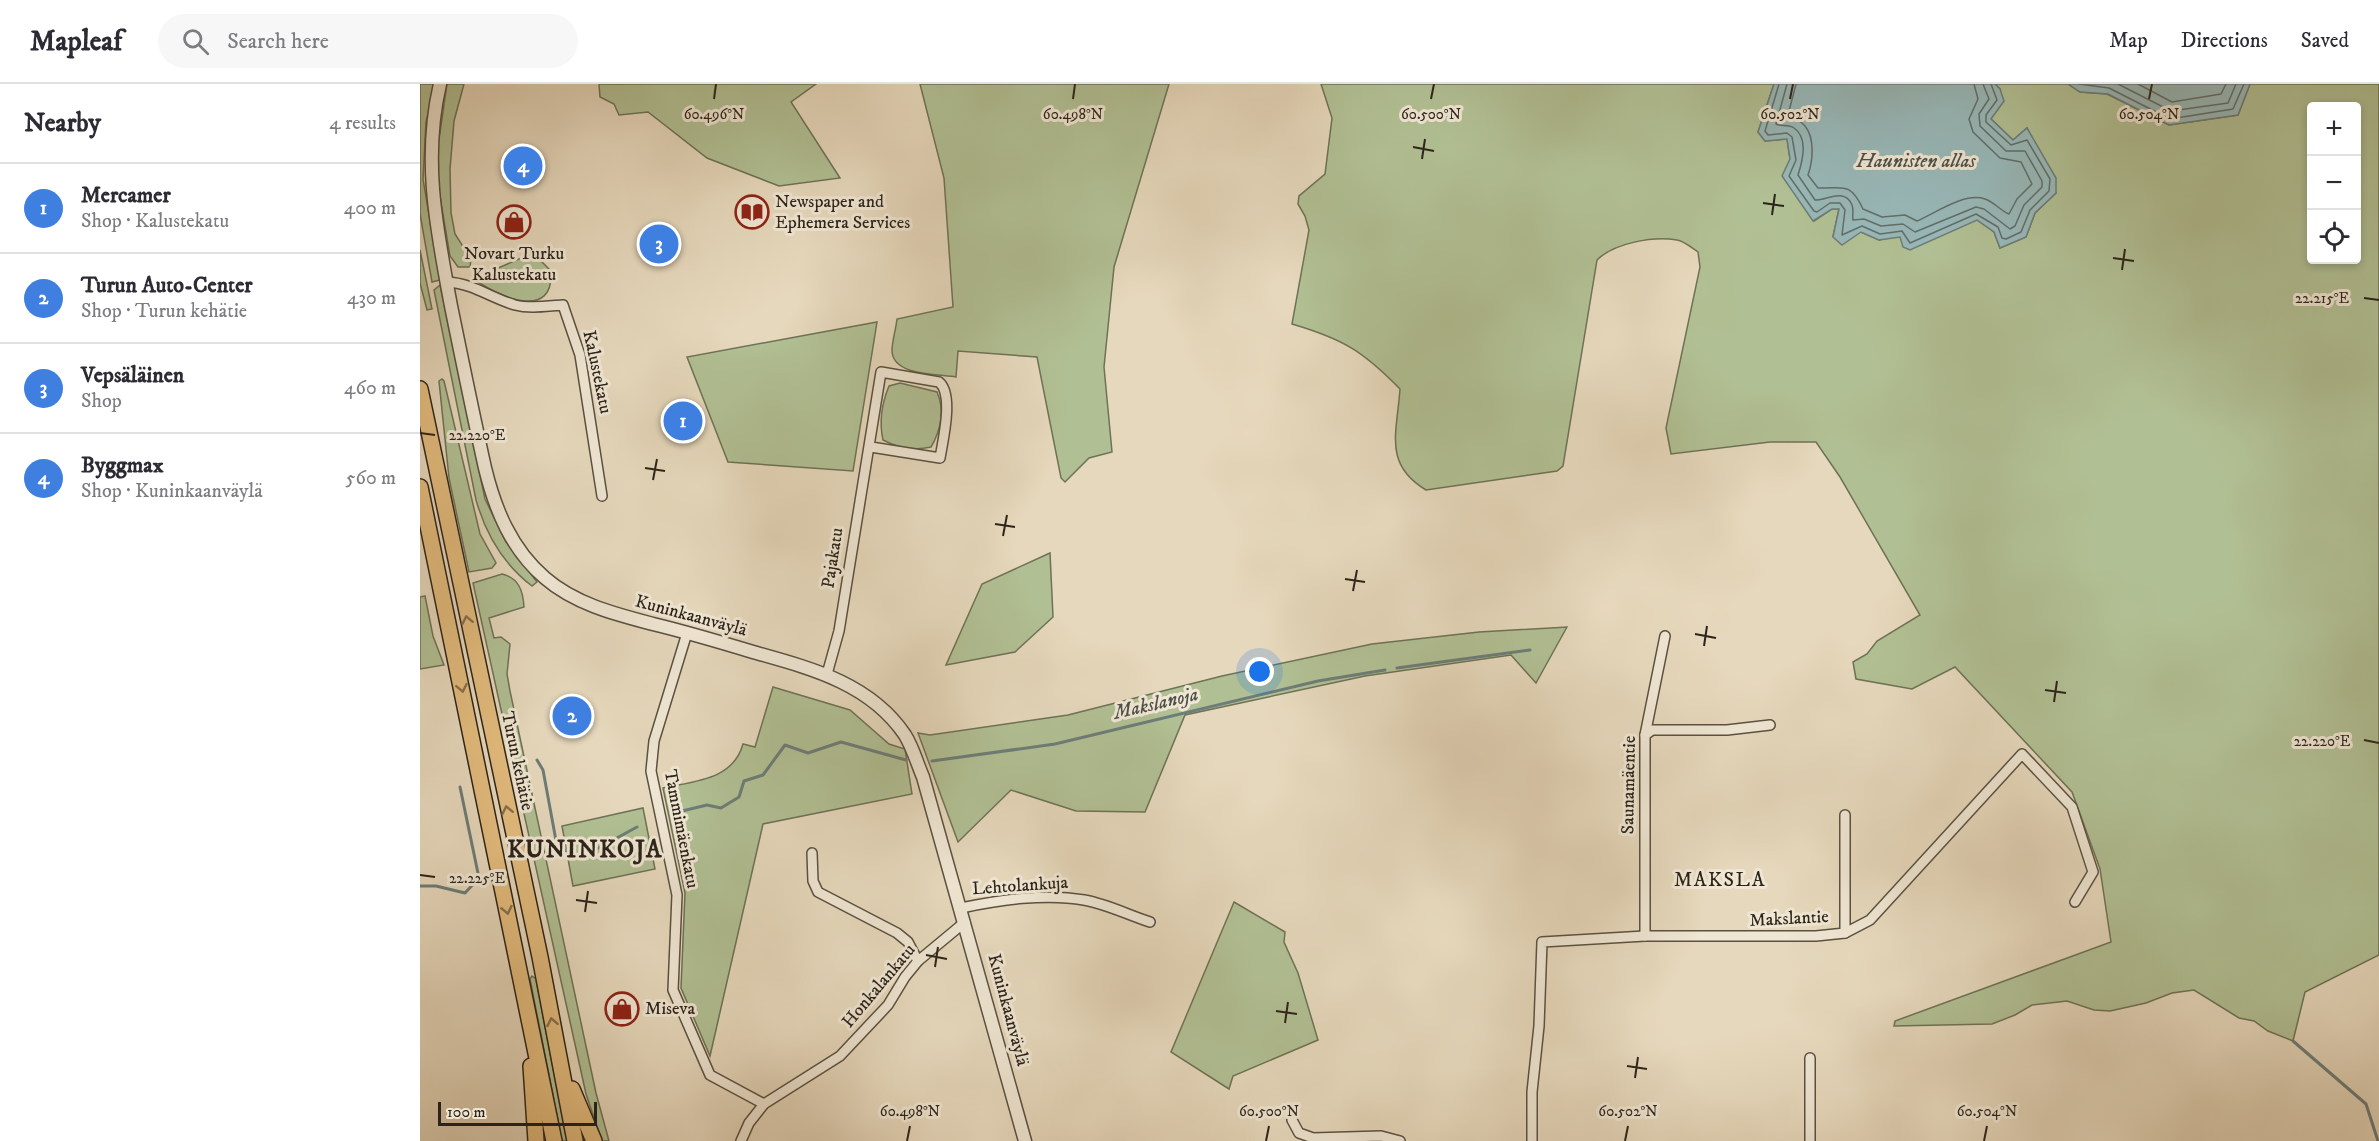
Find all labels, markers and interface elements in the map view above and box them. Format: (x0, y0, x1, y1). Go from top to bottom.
search box (158, 14, 578, 68)
text: Mapleaf (30, 24, 122, 59)
icon: search (179, 25, 212, 58)
text: Search here (227, 28, 329, 55)
text: Map (2109, 28, 2148, 54)
text: Directions (2181, 28, 2268, 54)
text: Saved (2301, 28, 2349, 54)
map controls (2307, 102, 2361, 264)
button: + (2307, 102, 2361, 156)
text: 60.496°N (684, 105, 744, 124)
text: 60.498°N (1043, 105, 1103, 124)
text: 60.500°N (1401, 105, 1461, 124)
text: 60.502°N (1760, 105, 1820, 124)
text: 60.504°N (2119, 105, 2179, 124)
text: Nearby (24, 107, 101, 140)
text: 4 results (329, 111, 396, 136)
pin: 4 (504, 144, 542, 188)
water label: Haunisten allas (1855, 149, 1976, 174)
button: − (2307, 156, 2361, 210)
text: Mercamer (81, 182, 171, 209)
place label: Newspaper and Ephemera Services (775, 191, 910, 234)
library icon: Newspaper and Ephemera Services (734, 194, 770, 230)
text: 1 (40, 196, 47, 221)
text: 400 m (344, 196, 396, 221)
shop icon: Novart Turku Kalustekatu (496, 204, 532, 240)
text: Shop · Kalustekatu (81, 209, 229, 234)
button: locate (2307, 210, 2361, 264)
pin: 3 (640, 222, 678, 266)
place label: Novart Turku Kalustekatu (464, 243, 564, 286)
text: Turun Auto-Center (81, 272, 252, 299)
text: 2 (39, 286, 48, 311)
text: 430 m (347, 286, 396, 311)
text: 22.215°E (2295, 289, 2349, 308)
text: Shop · Turun kehätie (81, 299, 247, 324)
street label: Kalustekatu (577, 328, 617, 416)
text: Vepsäläinen (81, 362, 184, 389)
text: 3 (40, 376, 47, 401)
text: 460 m (344, 376, 396, 401)
text: Shop (81, 389, 122, 414)
pin: 1 (664, 398, 702, 444)
text: 22.220°E (449, 426, 506, 445)
text: Byggmax (81, 452, 163, 479)
text: 4 (38, 466, 49, 491)
text: 560 m (346, 466, 396, 491)
text: Shop · Kuninkaanväylä (81, 479, 263, 504)
street label: Pajakatu (817, 526, 849, 590)
street label: Kuninkaanväylä (633, 591, 750, 642)
one-way arrow (462, 615, 475, 625)
your location (1245, 657, 1274, 686)
water label: Makslanoja (1109, 682, 1201, 726)
one-way arrow (455, 683, 468, 693)
pin: 2 (552, 694, 592, 738)
street label: Turun kehätie (496, 709, 538, 813)
text: 22.220°E (2294, 732, 2351, 751)
street label: Saunamäentie (1617, 736, 1641, 834)
street label: Tammimäenkatu (659, 768, 703, 891)
one-way arrow (502, 806, 515, 816)
district label: KUNINKOJA (507, 835, 663, 865)
district label: MAKSLA (1674, 868, 1766, 893)
text: 22.225°E (449, 869, 505, 888)
street label: Lehtolankuja (971, 872, 1069, 900)
one-way arrow (500, 904, 513, 914)
street label: Makslantie (1749, 906, 1829, 932)
street label: Honkalankatu (837, 939, 921, 1033)
street label: Kuninkaanväylä (983, 952, 1034, 1069)
shop icon: Miseva (604, 991, 640, 1027)
place label: Miseva (645, 998, 695, 1020)
one-way arrow (546, 1017, 559, 1027)
scale bar (438, 1099, 597, 1126)
text: 100 m (447, 1102, 486, 1122)
text: 60.498°N (880, 1102, 940, 1121)
text: 60.500°N (1239, 1102, 1299, 1121)
text: 60.502°N (1598, 1102, 1658, 1121)
text: 60.504°N (1957, 1102, 2017, 1121)

